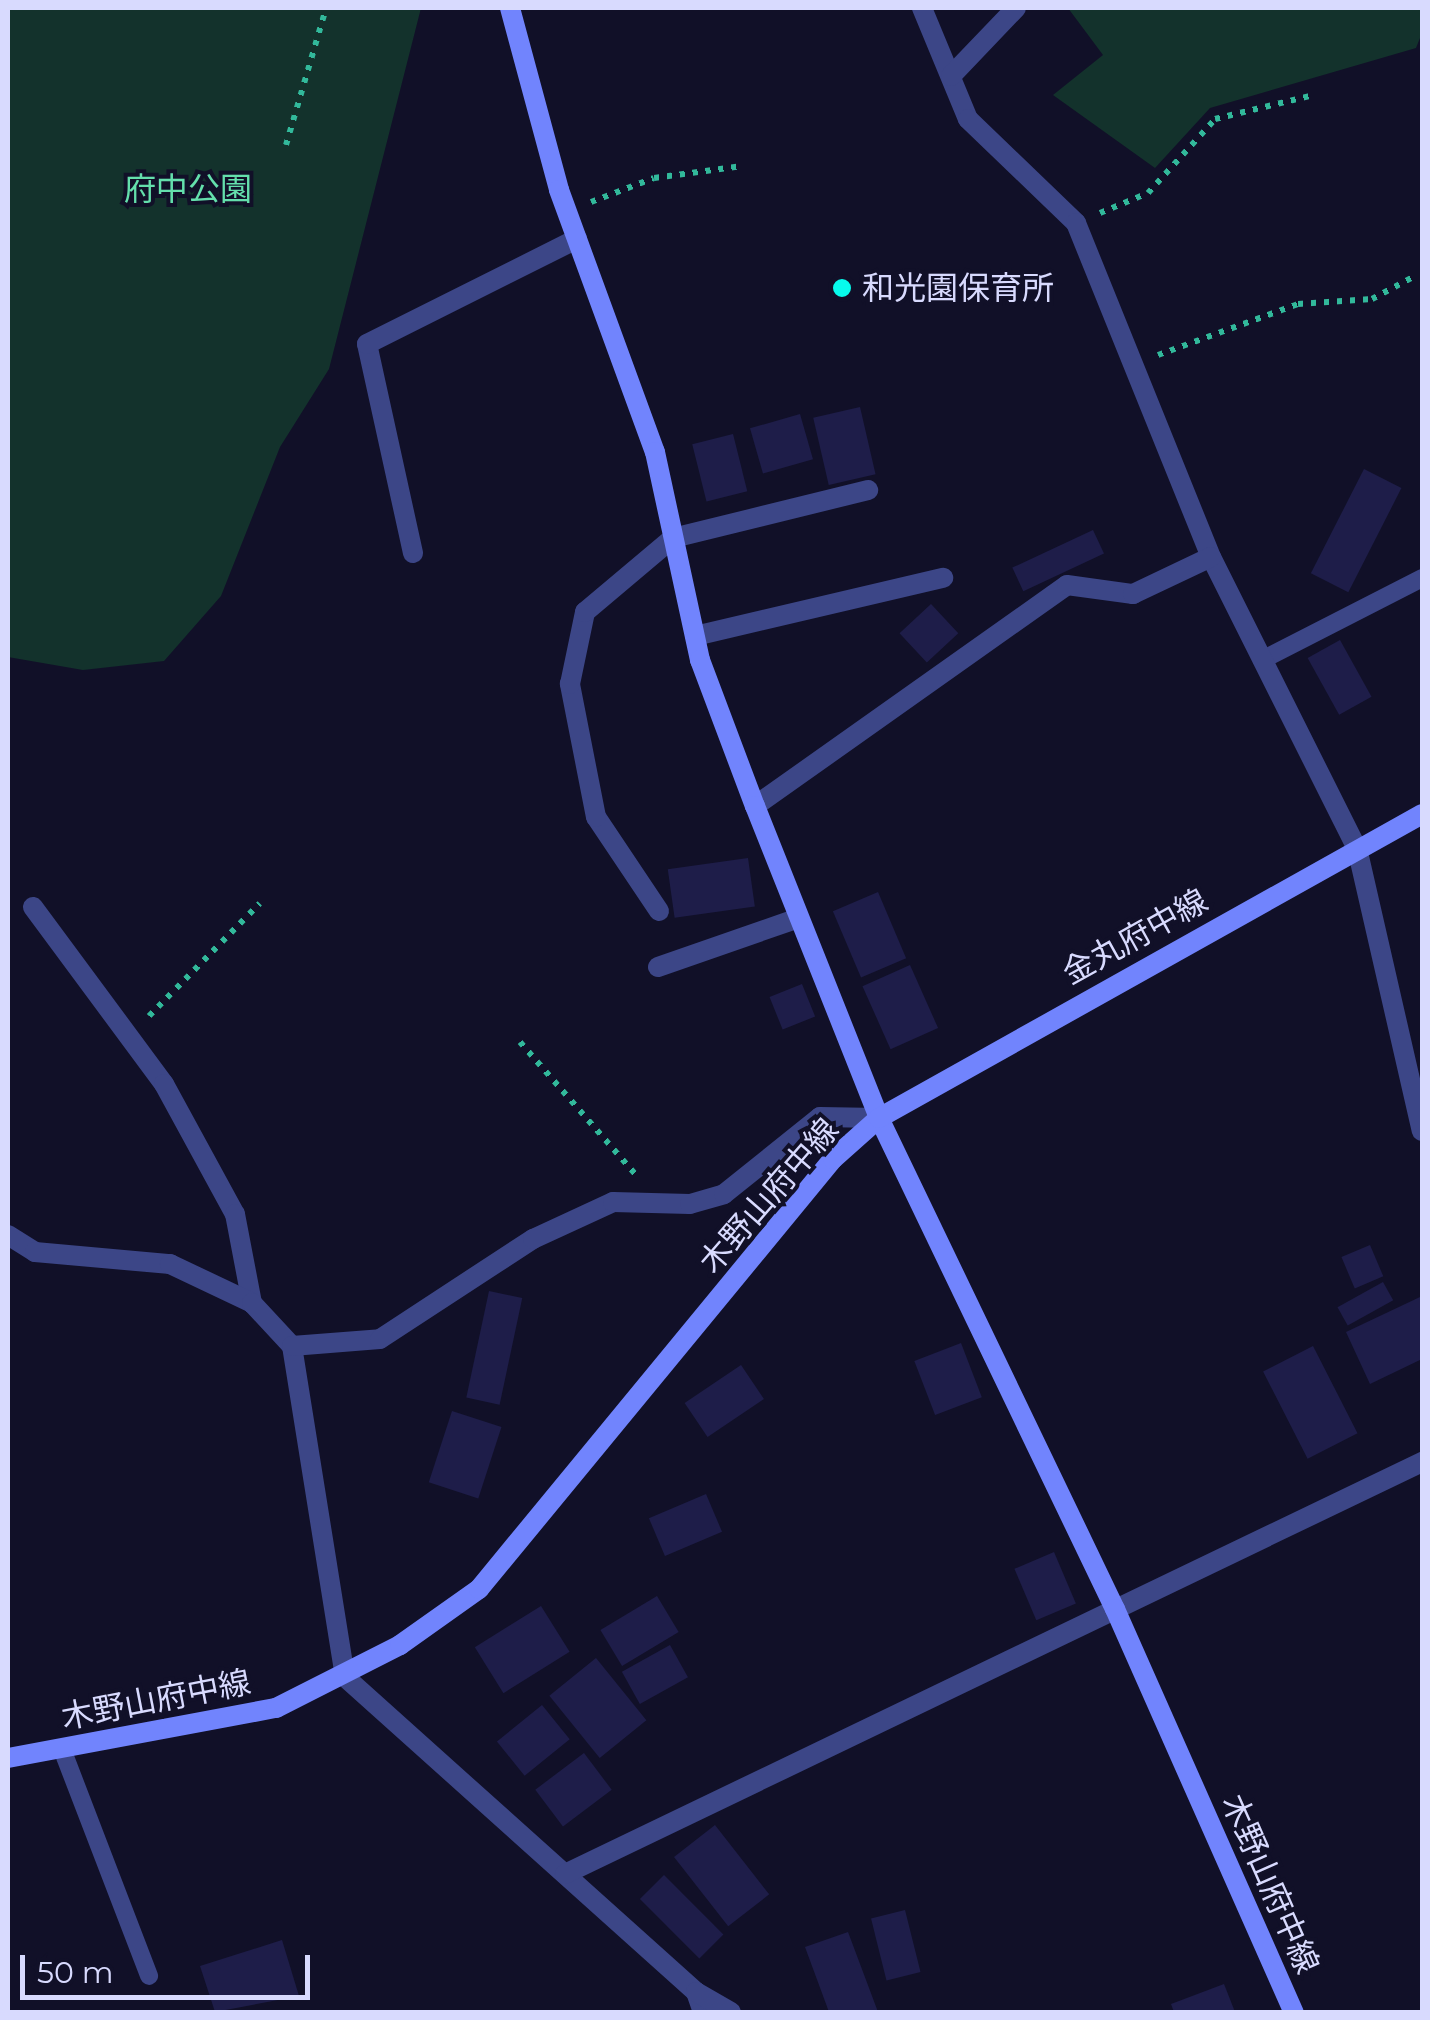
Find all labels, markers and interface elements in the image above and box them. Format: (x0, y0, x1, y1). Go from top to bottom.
park label: 府中公園 (124, 170, 252, 208)
place label: 和光園保育所 (862, 269, 1054, 307)
marker: 和光園保育所 (831, 277, 853, 299)
street label: 金丸府中線 (1056, 881, 1214, 993)
street label: 木野山府中線 (692, 1111, 846, 1281)
street label: 木野山府中線 (58, 1663, 254, 1737)
street label: 木野山府中線 (1213, 1788, 1327, 1980)
scale bar (25, 1935, 315, 1997)
text: 50 m (37, 1954, 114, 1991)

